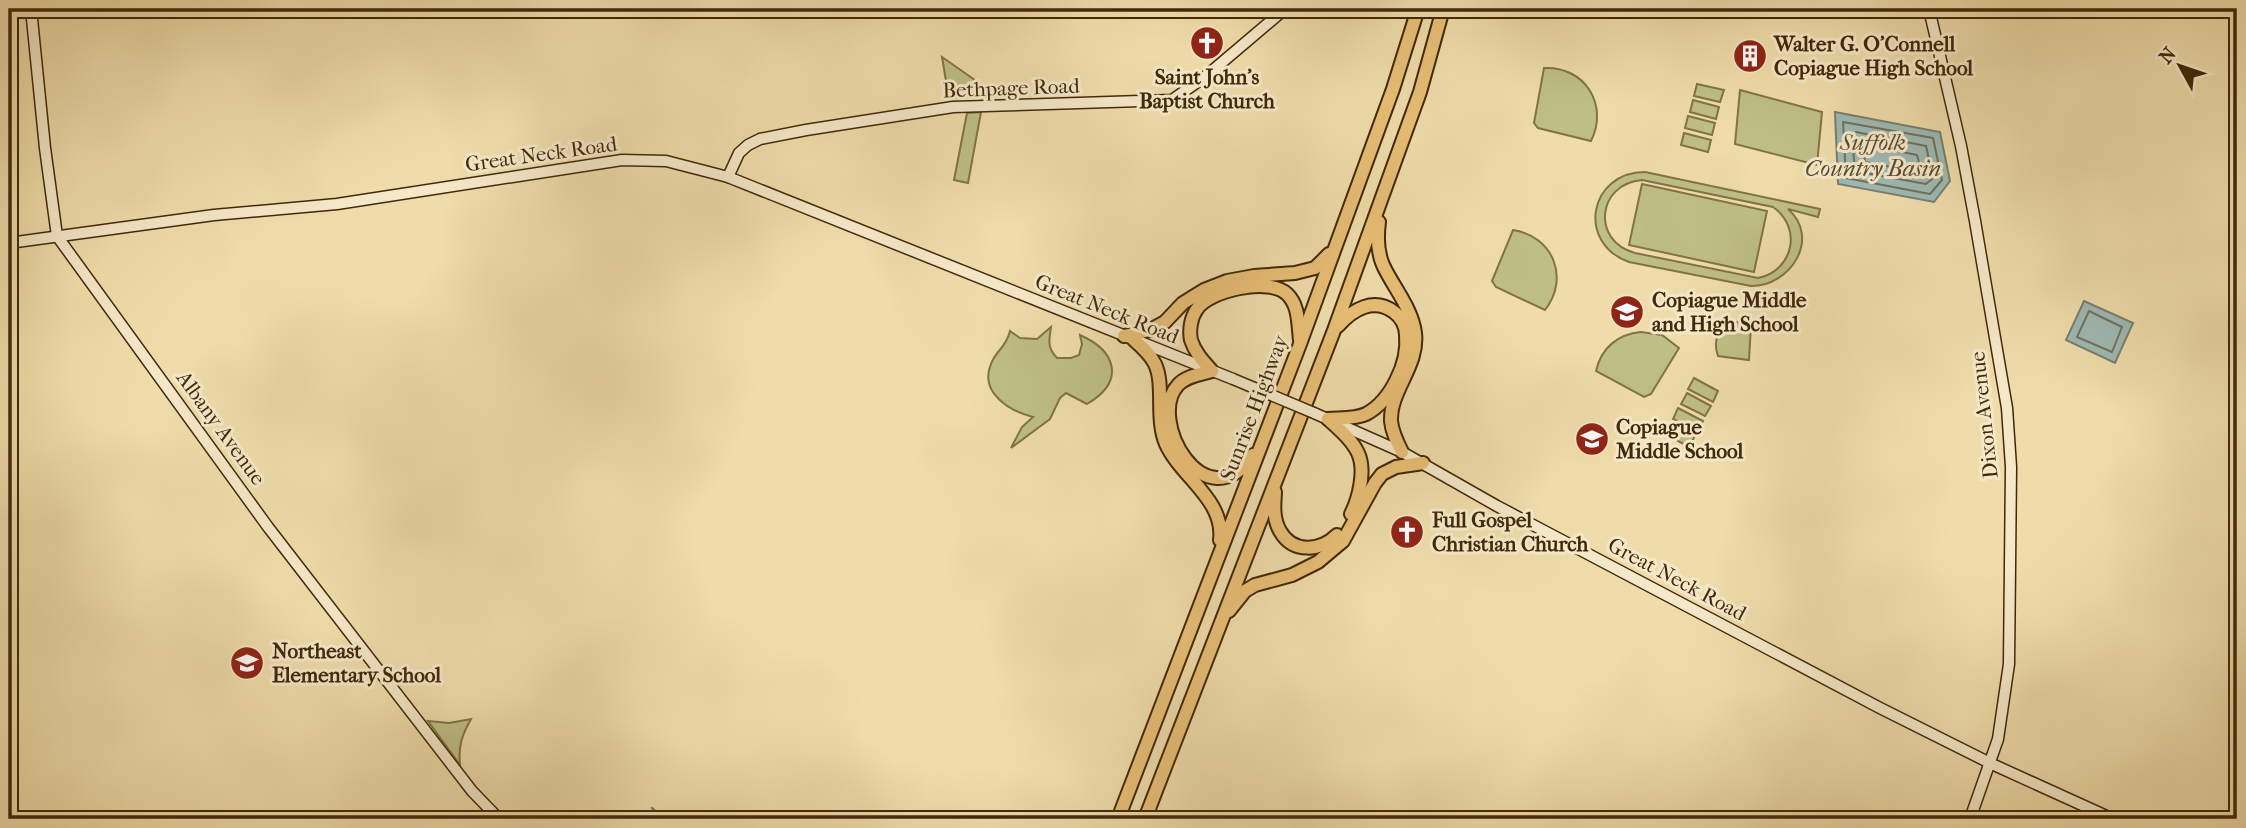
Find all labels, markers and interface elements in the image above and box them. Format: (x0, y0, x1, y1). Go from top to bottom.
church icon: Saint John's Baptist Church (1188, 24, 1226, 62)
place label: Walter G. O'Connell Copiague High School (1773, 32, 1973, 80)
north arrow (2144, 32, 2214, 102)
building icon: Walter G. O'Connell Copiague High School (1731, 37, 1769, 75)
text: N (2155, 43, 2181, 68)
place label: Saint John's Baptist Church (1139, 65, 1275, 113)
street label: Bethpage Road (942, 74, 1081, 102)
water label: Suffolk Country Basin (1805, 129, 1941, 182)
street label: Great Neck Road (464, 131, 619, 177)
street label: Great Neck Road (1032, 269, 1183, 349)
place label: Copiague Middle and High School (1652, 288, 1807, 336)
school or university icon: Copiague Middle and High School (1608, 293, 1646, 331)
street label: Sunrise Highway (1215, 331, 1293, 484)
street label: Dixon Avenue (1965, 350, 2003, 480)
street label: Albany Avenue (171, 366, 270, 490)
place label: Copiague Middle School (1615, 415, 1744, 463)
school or university icon: Copiague Middle School (1573, 420, 1611, 458)
place label: Full Gospel Christian Church (1431, 508, 1588, 556)
church icon: Full Gospel Christian Church (1388, 513, 1426, 551)
street label: Great Neck Road (1604, 532, 1751, 626)
place label: Northeast Elementary School (272, 639, 441, 687)
school or university icon: Northeast Elementary School (228, 644, 266, 682)

